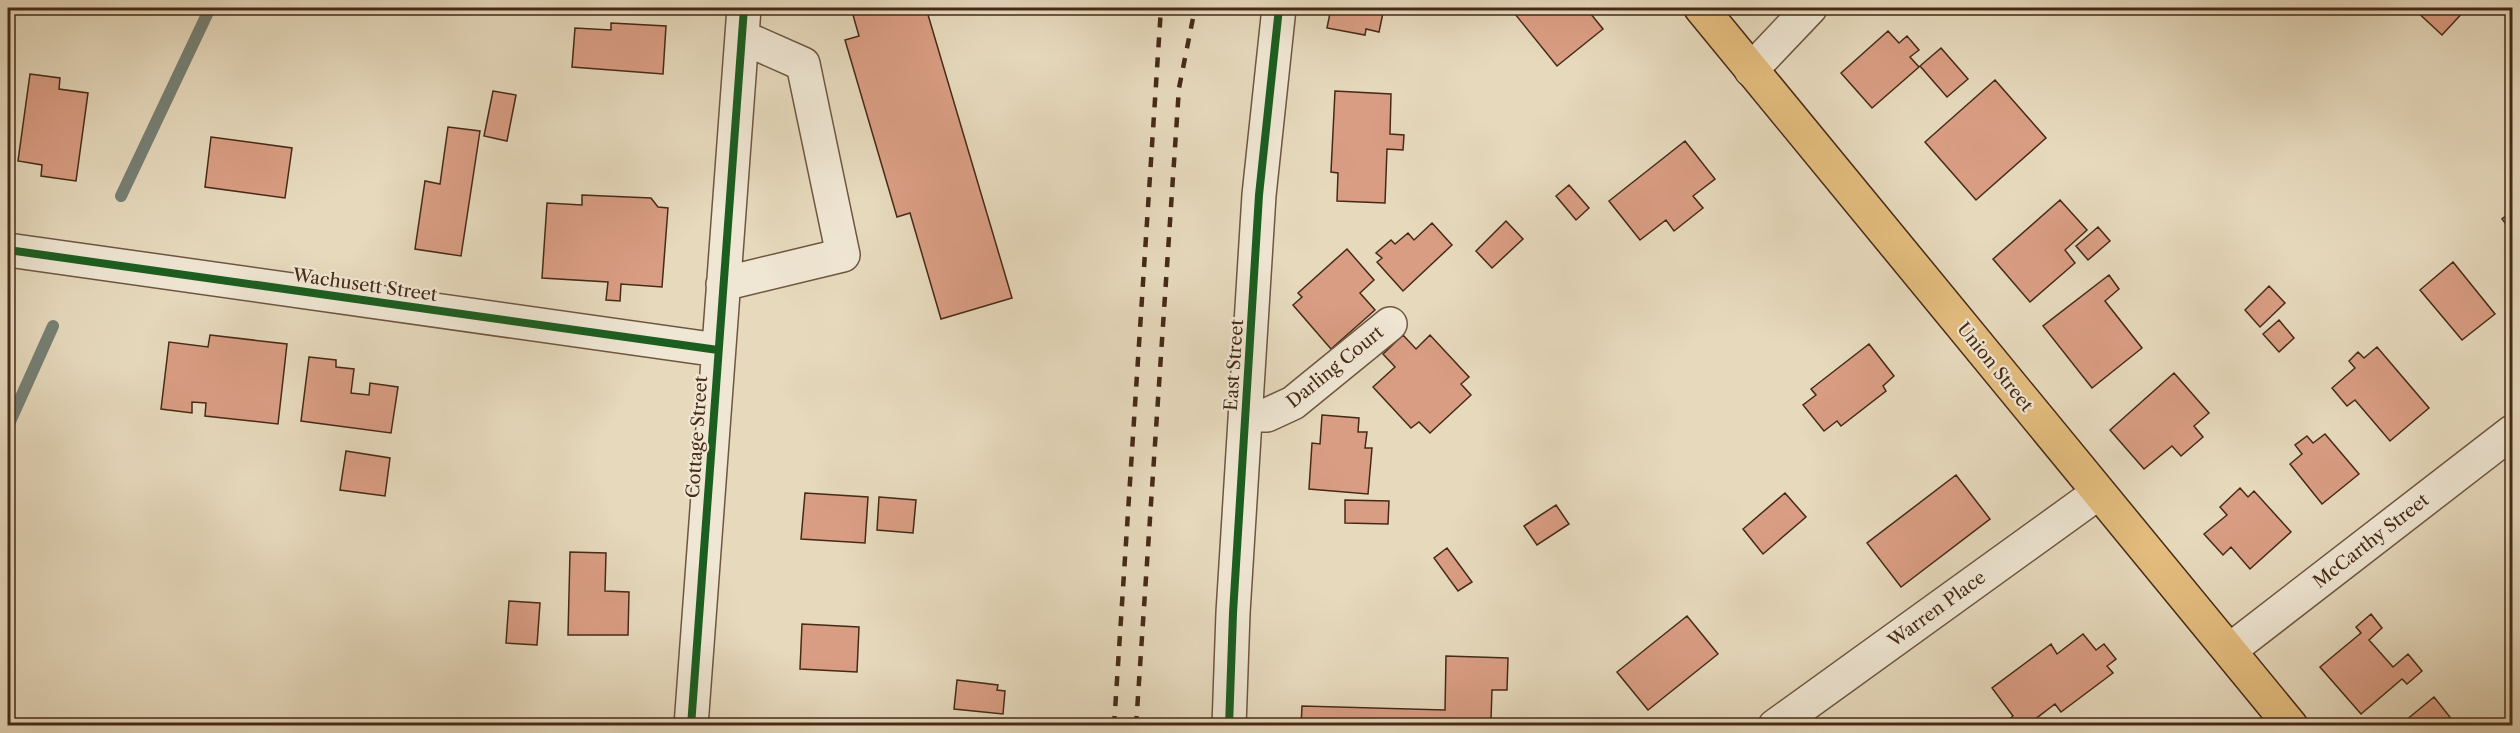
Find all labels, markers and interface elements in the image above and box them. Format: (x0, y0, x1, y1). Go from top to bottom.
street label: Wachusett Street (290, 264, 439, 306)
street label: East Street (1220, 318, 1248, 412)
street label: Union Street (1952, 318, 2038, 416)
street label: Darling Court (1282, 321, 1388, 413)
street label: Cottage Street (682, 375, 712, 499)
street label: McCarthy Street (2309, 489, 2434, 593)
street label: Warren Place (1883, 566, 1990, 652)

